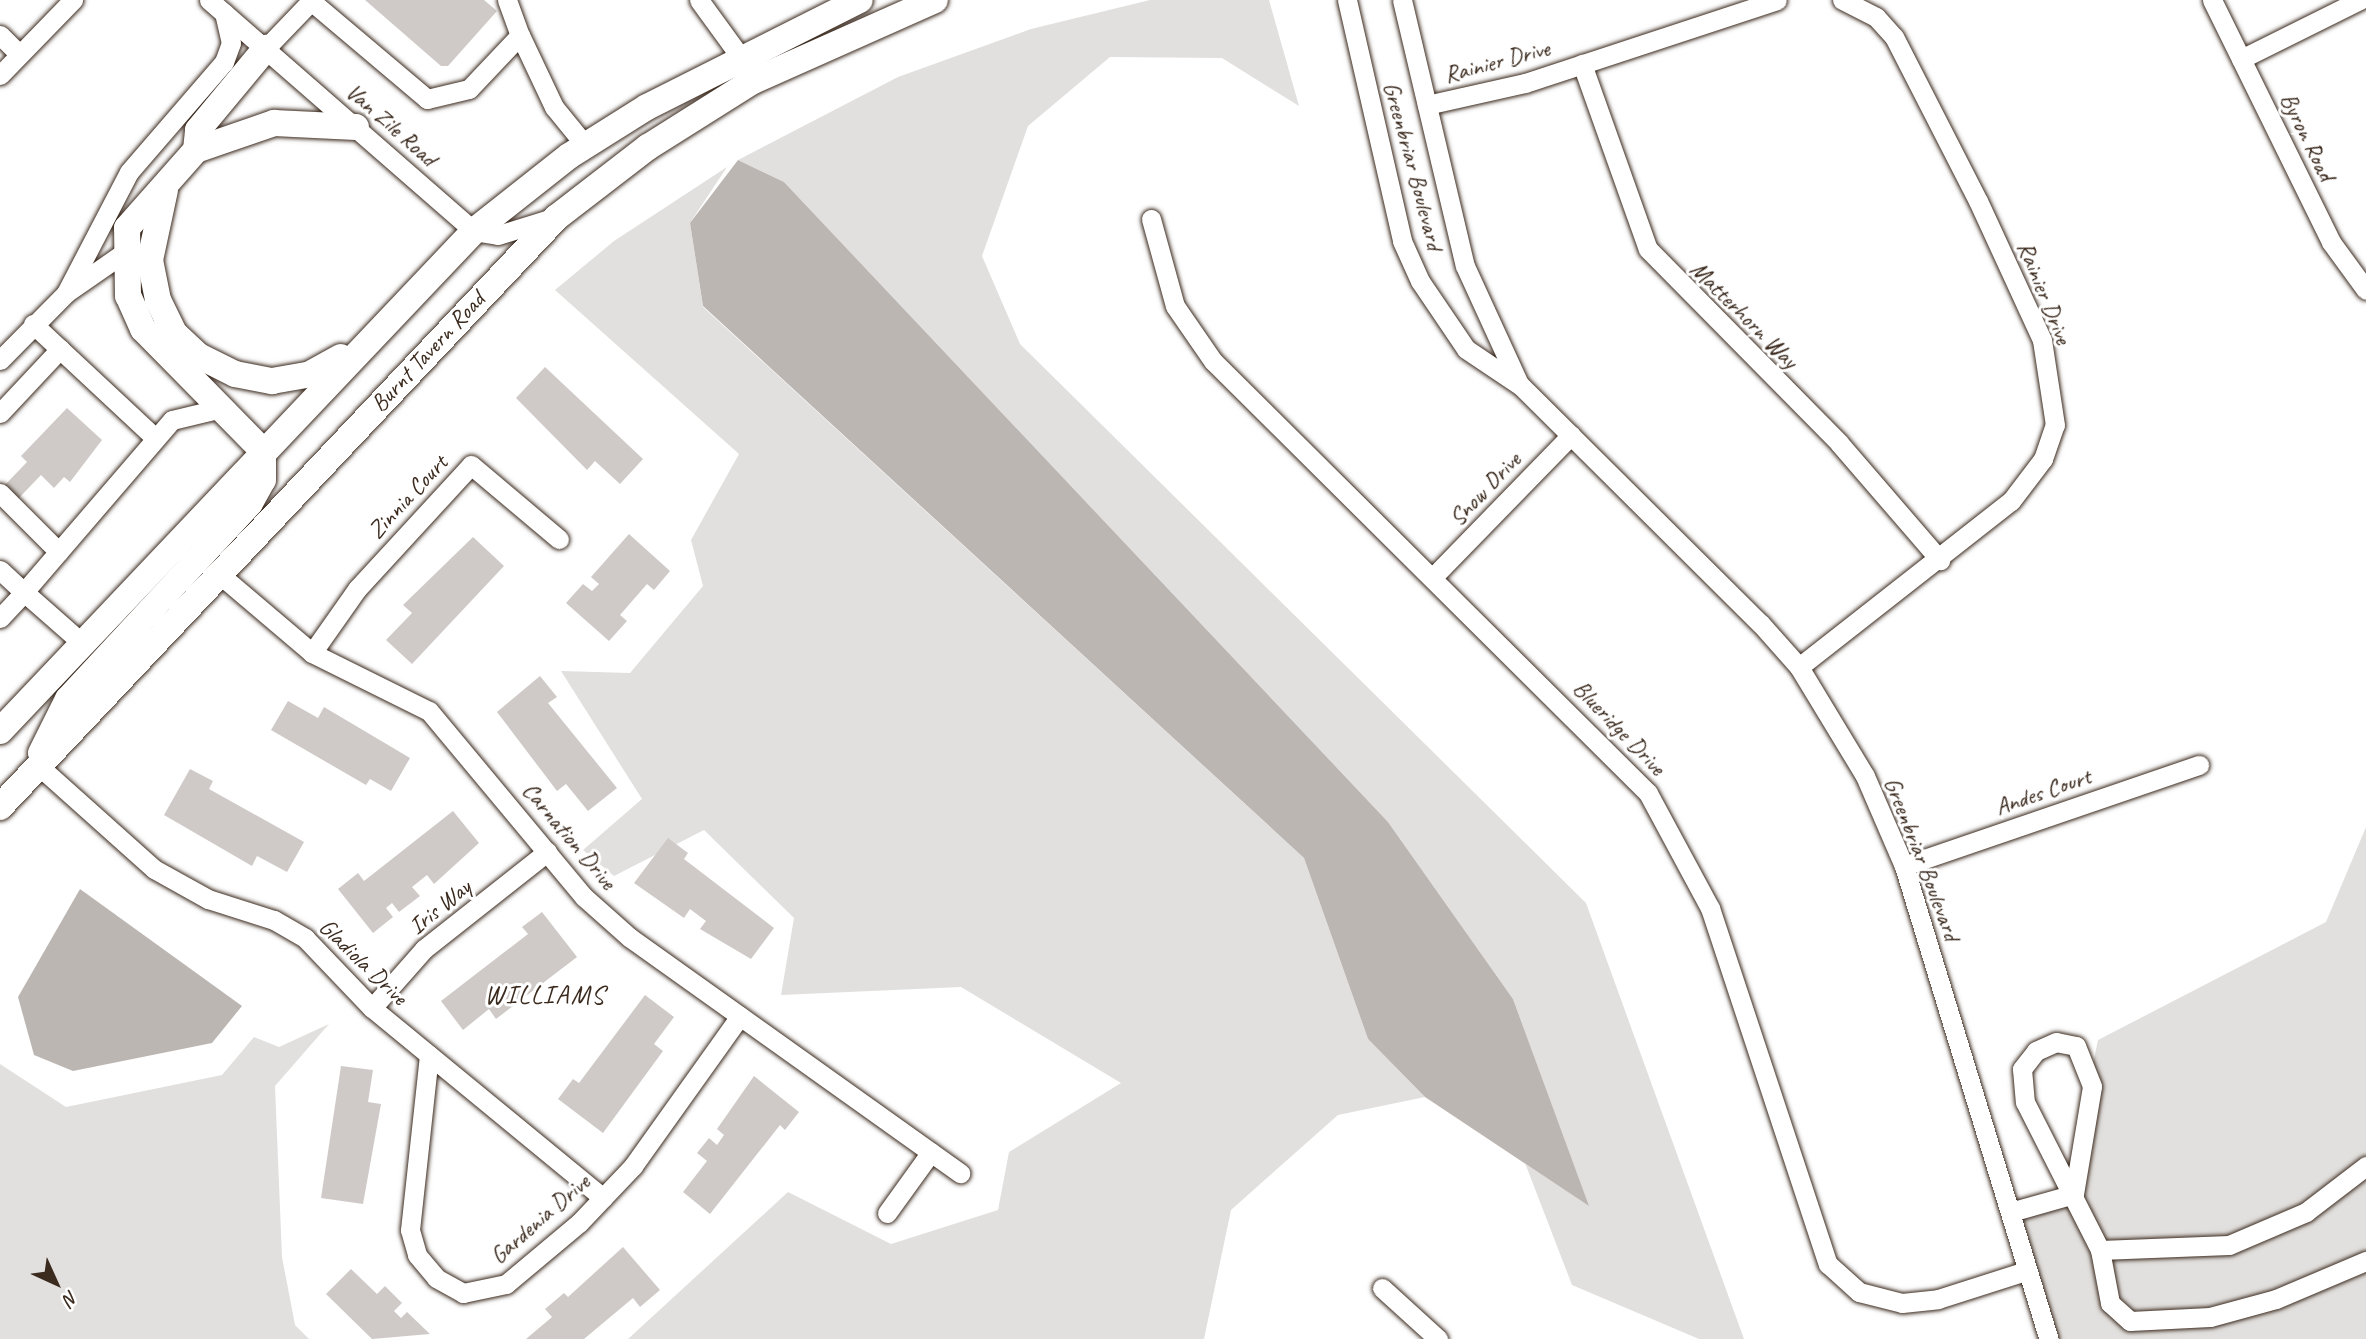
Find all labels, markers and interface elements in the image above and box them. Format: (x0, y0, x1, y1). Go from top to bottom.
street label: Rainier Drive (1441, 34, 1553, 90)
street label: Van Zile Road (339, 77, 443, 173)
street label: Greenbriar Boulevard (1377, 79, 1449, 253)
street label: Byron Road (2273, 88, 2341, 186)
street label: Rainier Drive (2010, 237, 2078, 349)
street label: Matterhorn Way (1684, 255, 1804, 375)
street label: Burnt Tavern Road (365, 286, 491, 418)
street label: Snow Drive (1443, 446, 1527, 532)
street label: Zinnia Court (362, 449, 454, 545)
street label: Blueridge Drive (1567, 674, 1671, 782)
street label: Andes Court (1991, 762, 2095, 822)
street label: Greenbriar Boulevard (1877, 773, 1967, 945)
street label: Carnation Drive (516, 776, 622, 896)
street label: Iris Way (403, 873, 477, 941)
street label: Gladiola Drive (313, 913, 413, 1011)
district label: WILLIAMS (486, 979, 604, 1011)
street label: Gardenia Drive (484, 1168, 596, 1270)
north arrow (21, 1248, 91, 1318)
text: N (58, 1285, 83, 1310)

